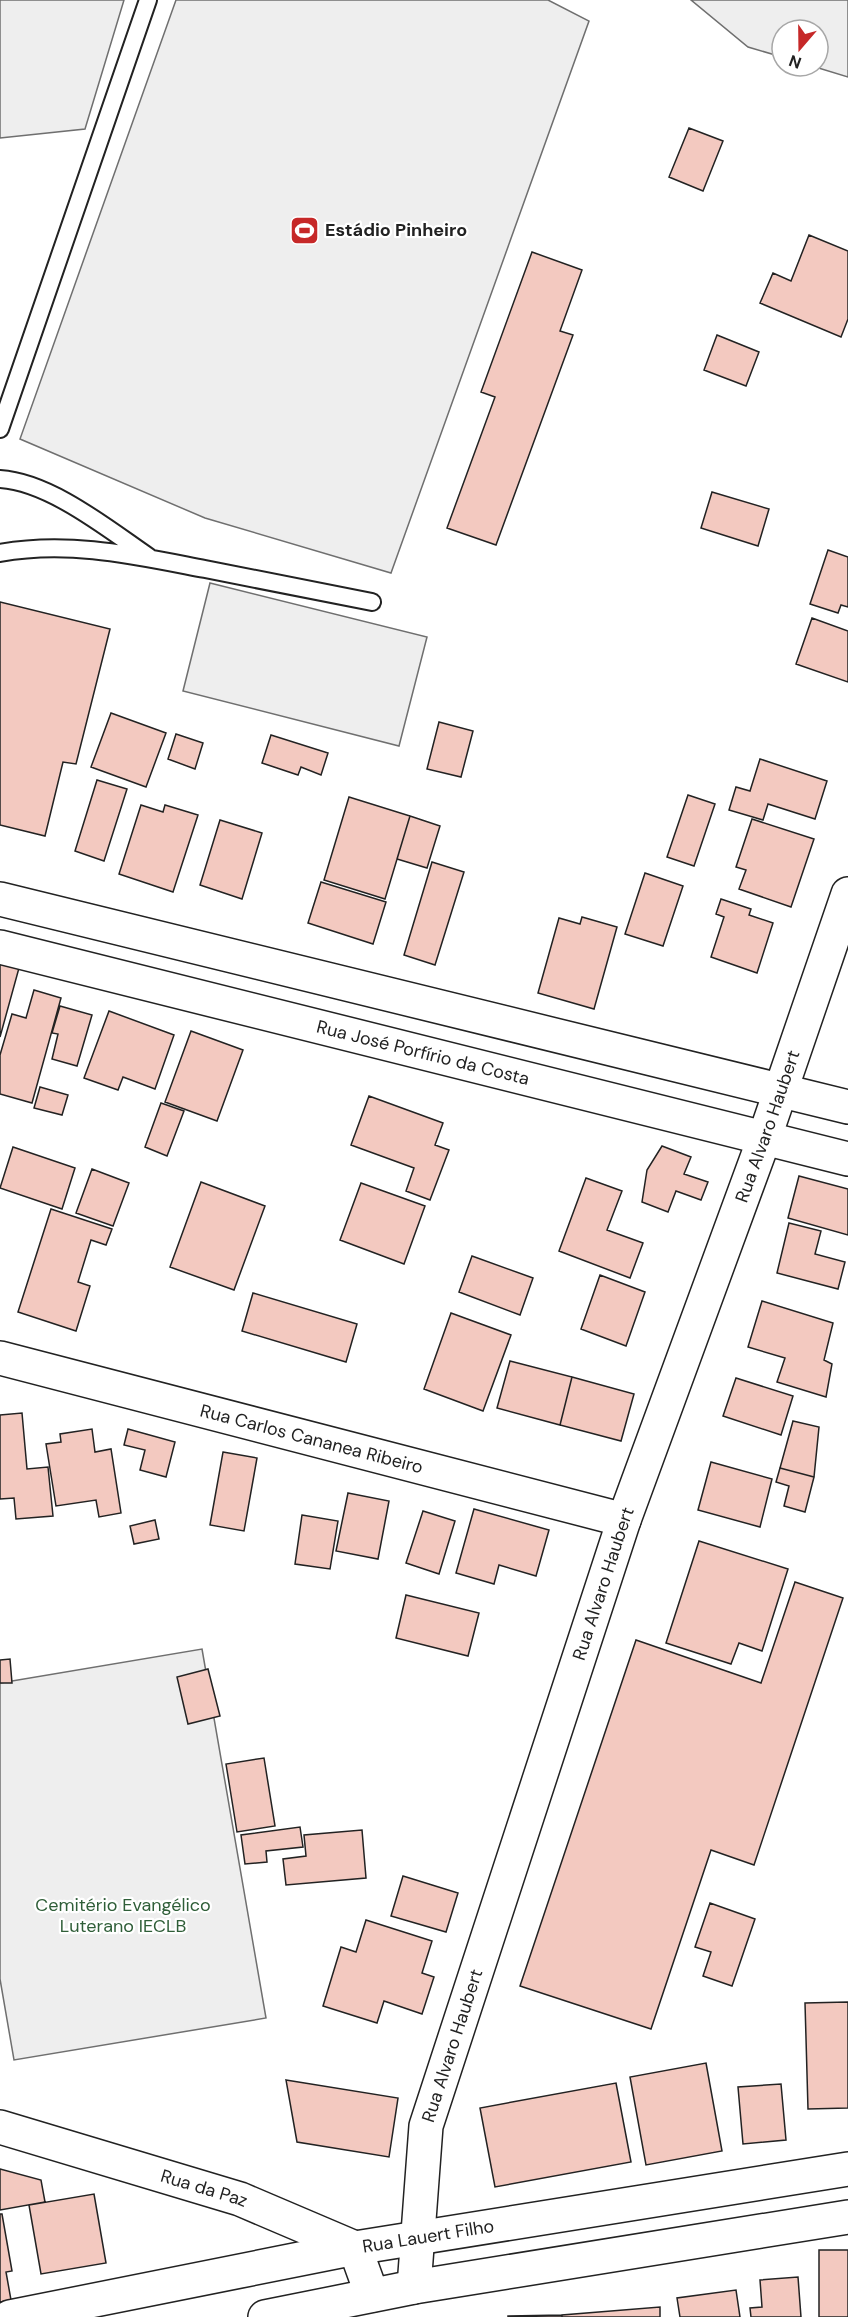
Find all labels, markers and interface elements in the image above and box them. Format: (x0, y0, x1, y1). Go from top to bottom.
north arrow (770, 18, 830, 78)
text: N (786, 50, 804, 73)
sports icon: Estádio Pinheiro (288, 214, 320, 246)
place label: Estádio Pinheiro (325, 218, 467, 242)
street label: Rua José Porfírio da Costa (314, 1015, 532, 1091)
street label: Rua Alvaro Haubert (730, 1047, 806, 1206)
street label: Rua Carlos Cananea Ribeiro (198, 1398, 426, 1479)
street label: Rua Alvaro Haubert (567, 1504, 640, 1663)
park label: Cemitério Evangélico Luterano IECLB (35, 1893, 211, 1938)
street label: Rua Alvaro Haubert (416, 1966, 488, 2125)
street label: Rua da Paz (158, 2164, 251, 2213)
street label: Rua Lauert Filho (361, 2214, 496, 2259)

